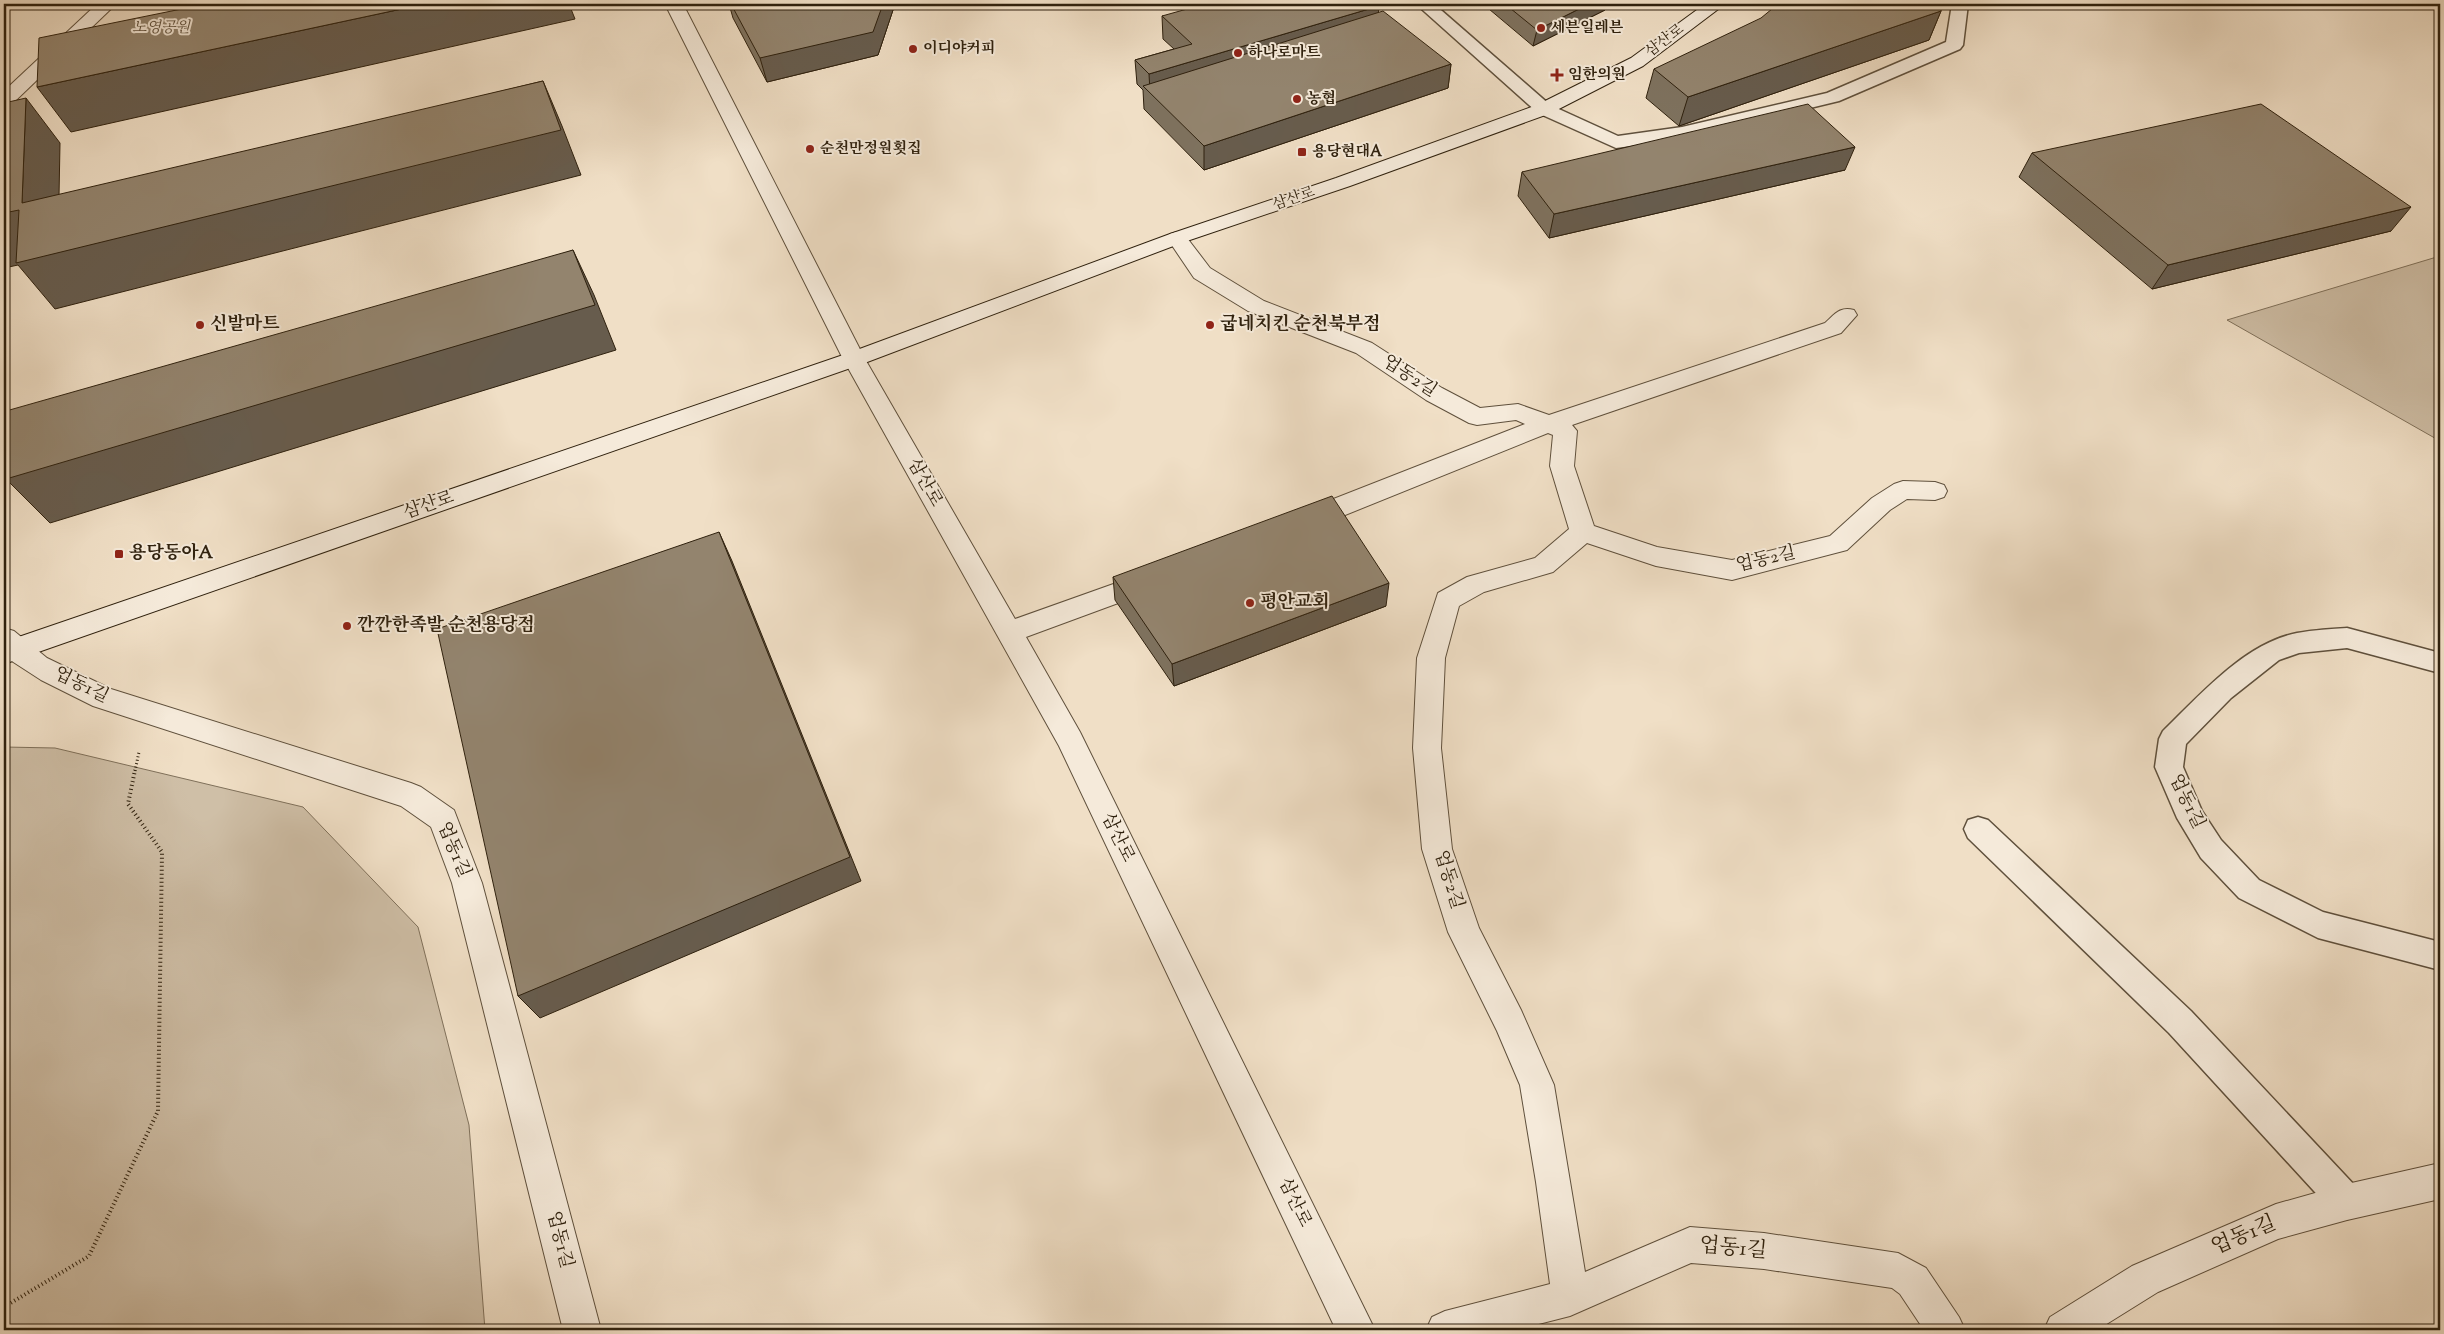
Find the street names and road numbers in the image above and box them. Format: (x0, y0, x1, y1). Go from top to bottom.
street label: 삼산로 (1641, 19, 1689, 62)
street label: 삼산로 (1270, 182, 1318, 216)
street label: 업동2길 (1377, 350, 1441, 404)
street label: 삼산로 (900, 454, 948, 512)
street label: 삼산로 (400, 485, 458, 527)
street label: 업동2길 (1734, 541, 1798, 579)
street label: 업동1길 (49, 662, 113, 710)
street label: 업동1길 (2162, 770, 2210, 834)
street label: 삼산로 (1094, 809, 1140, 867)
street label: 업동1길 (430, 818, 476, 882)
street label: 업동2길 (1427, 847, 1469, 913)
street label: 삼산로 (1271, 1174, 1317, 1232)
street label: 업동1길 (539, 1209, 579, 1271)
street label: 업동1길 (2207, 1209, 2281, 1263)
street label: 업동1길 (1698, 1231, 1768, 1267)

